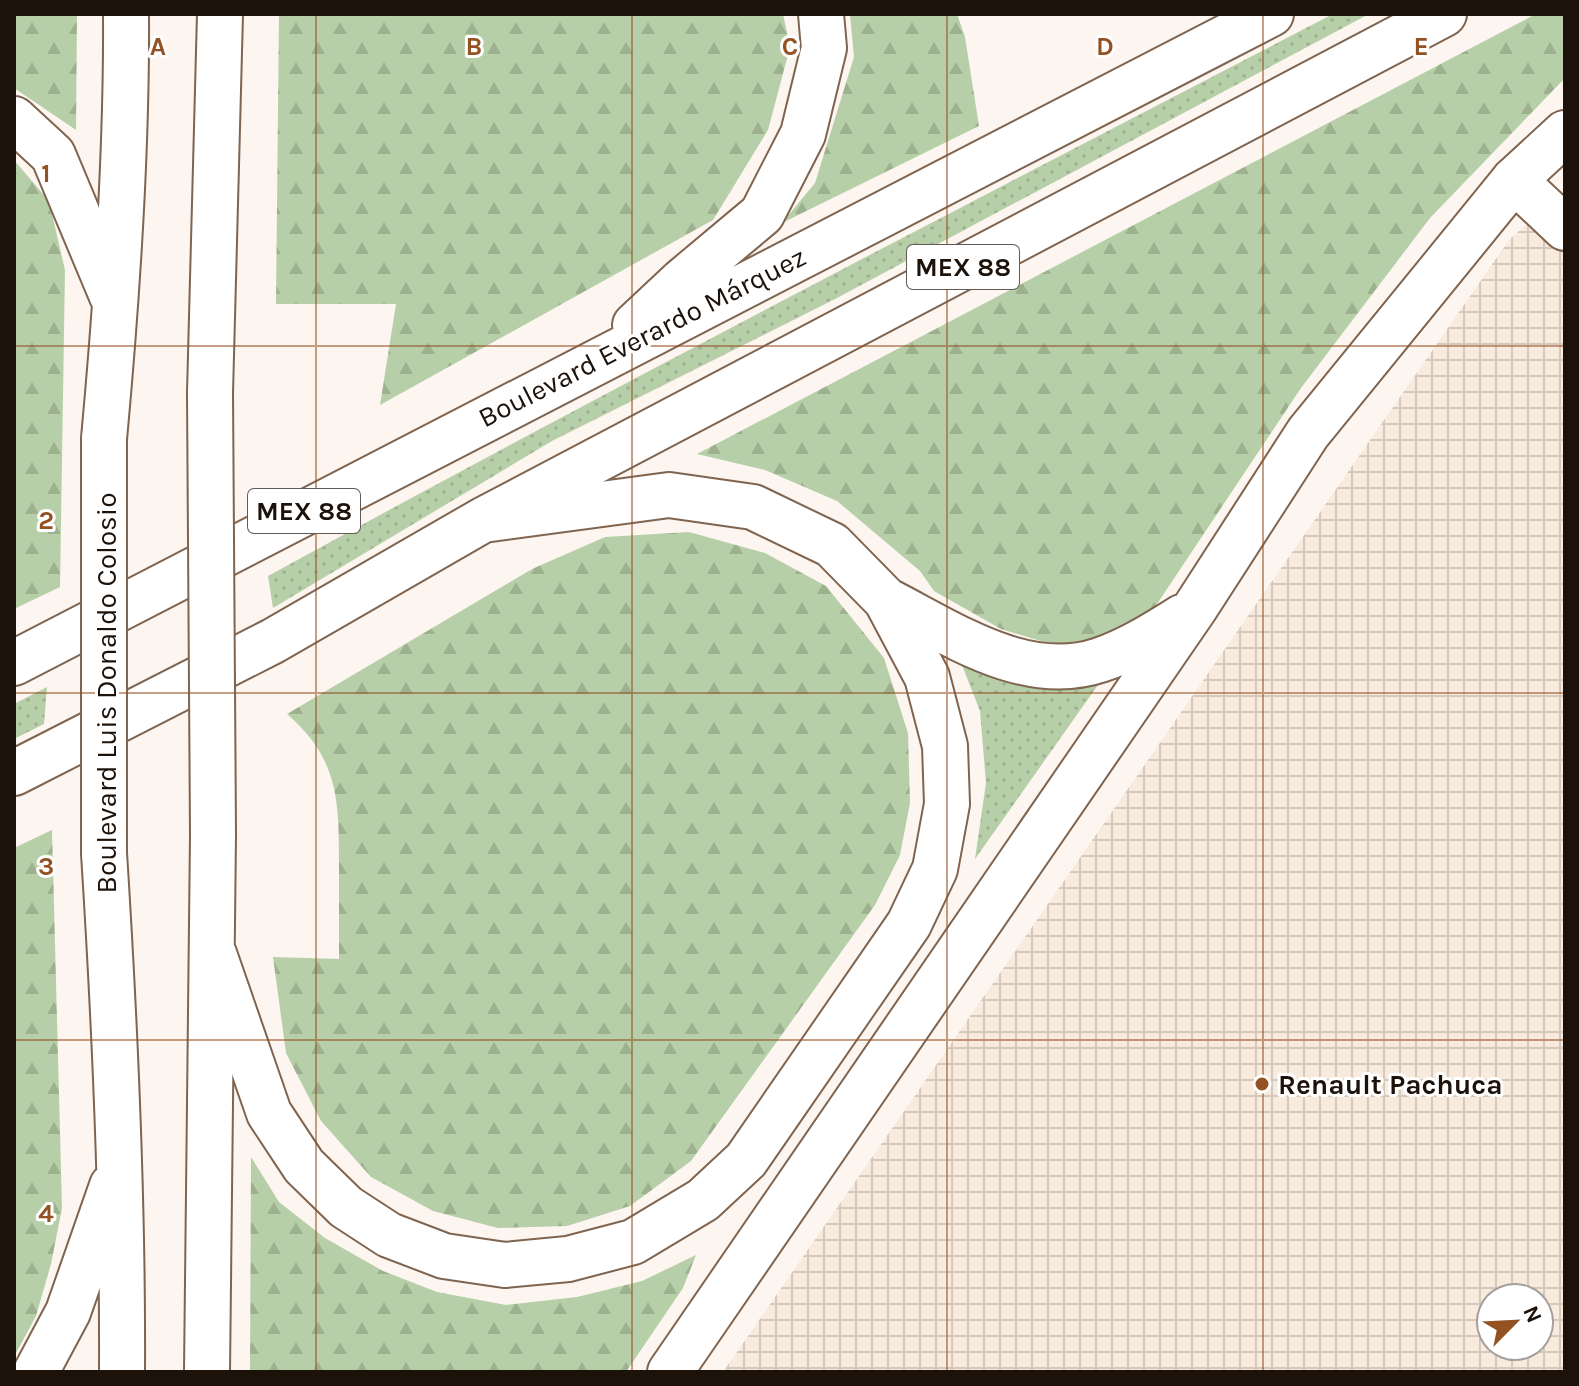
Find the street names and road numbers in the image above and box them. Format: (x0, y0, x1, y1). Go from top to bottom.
street label: Boulevard Everardo Márquez (473, 240, 811, 434)
road number: MEX 88 (907, 245, 1019, 289)
road number: MEX 88 (248, 489, 360, 533)
street label: Boulevard Luis Donaldo Colosio (90, 493, 123, 893)

